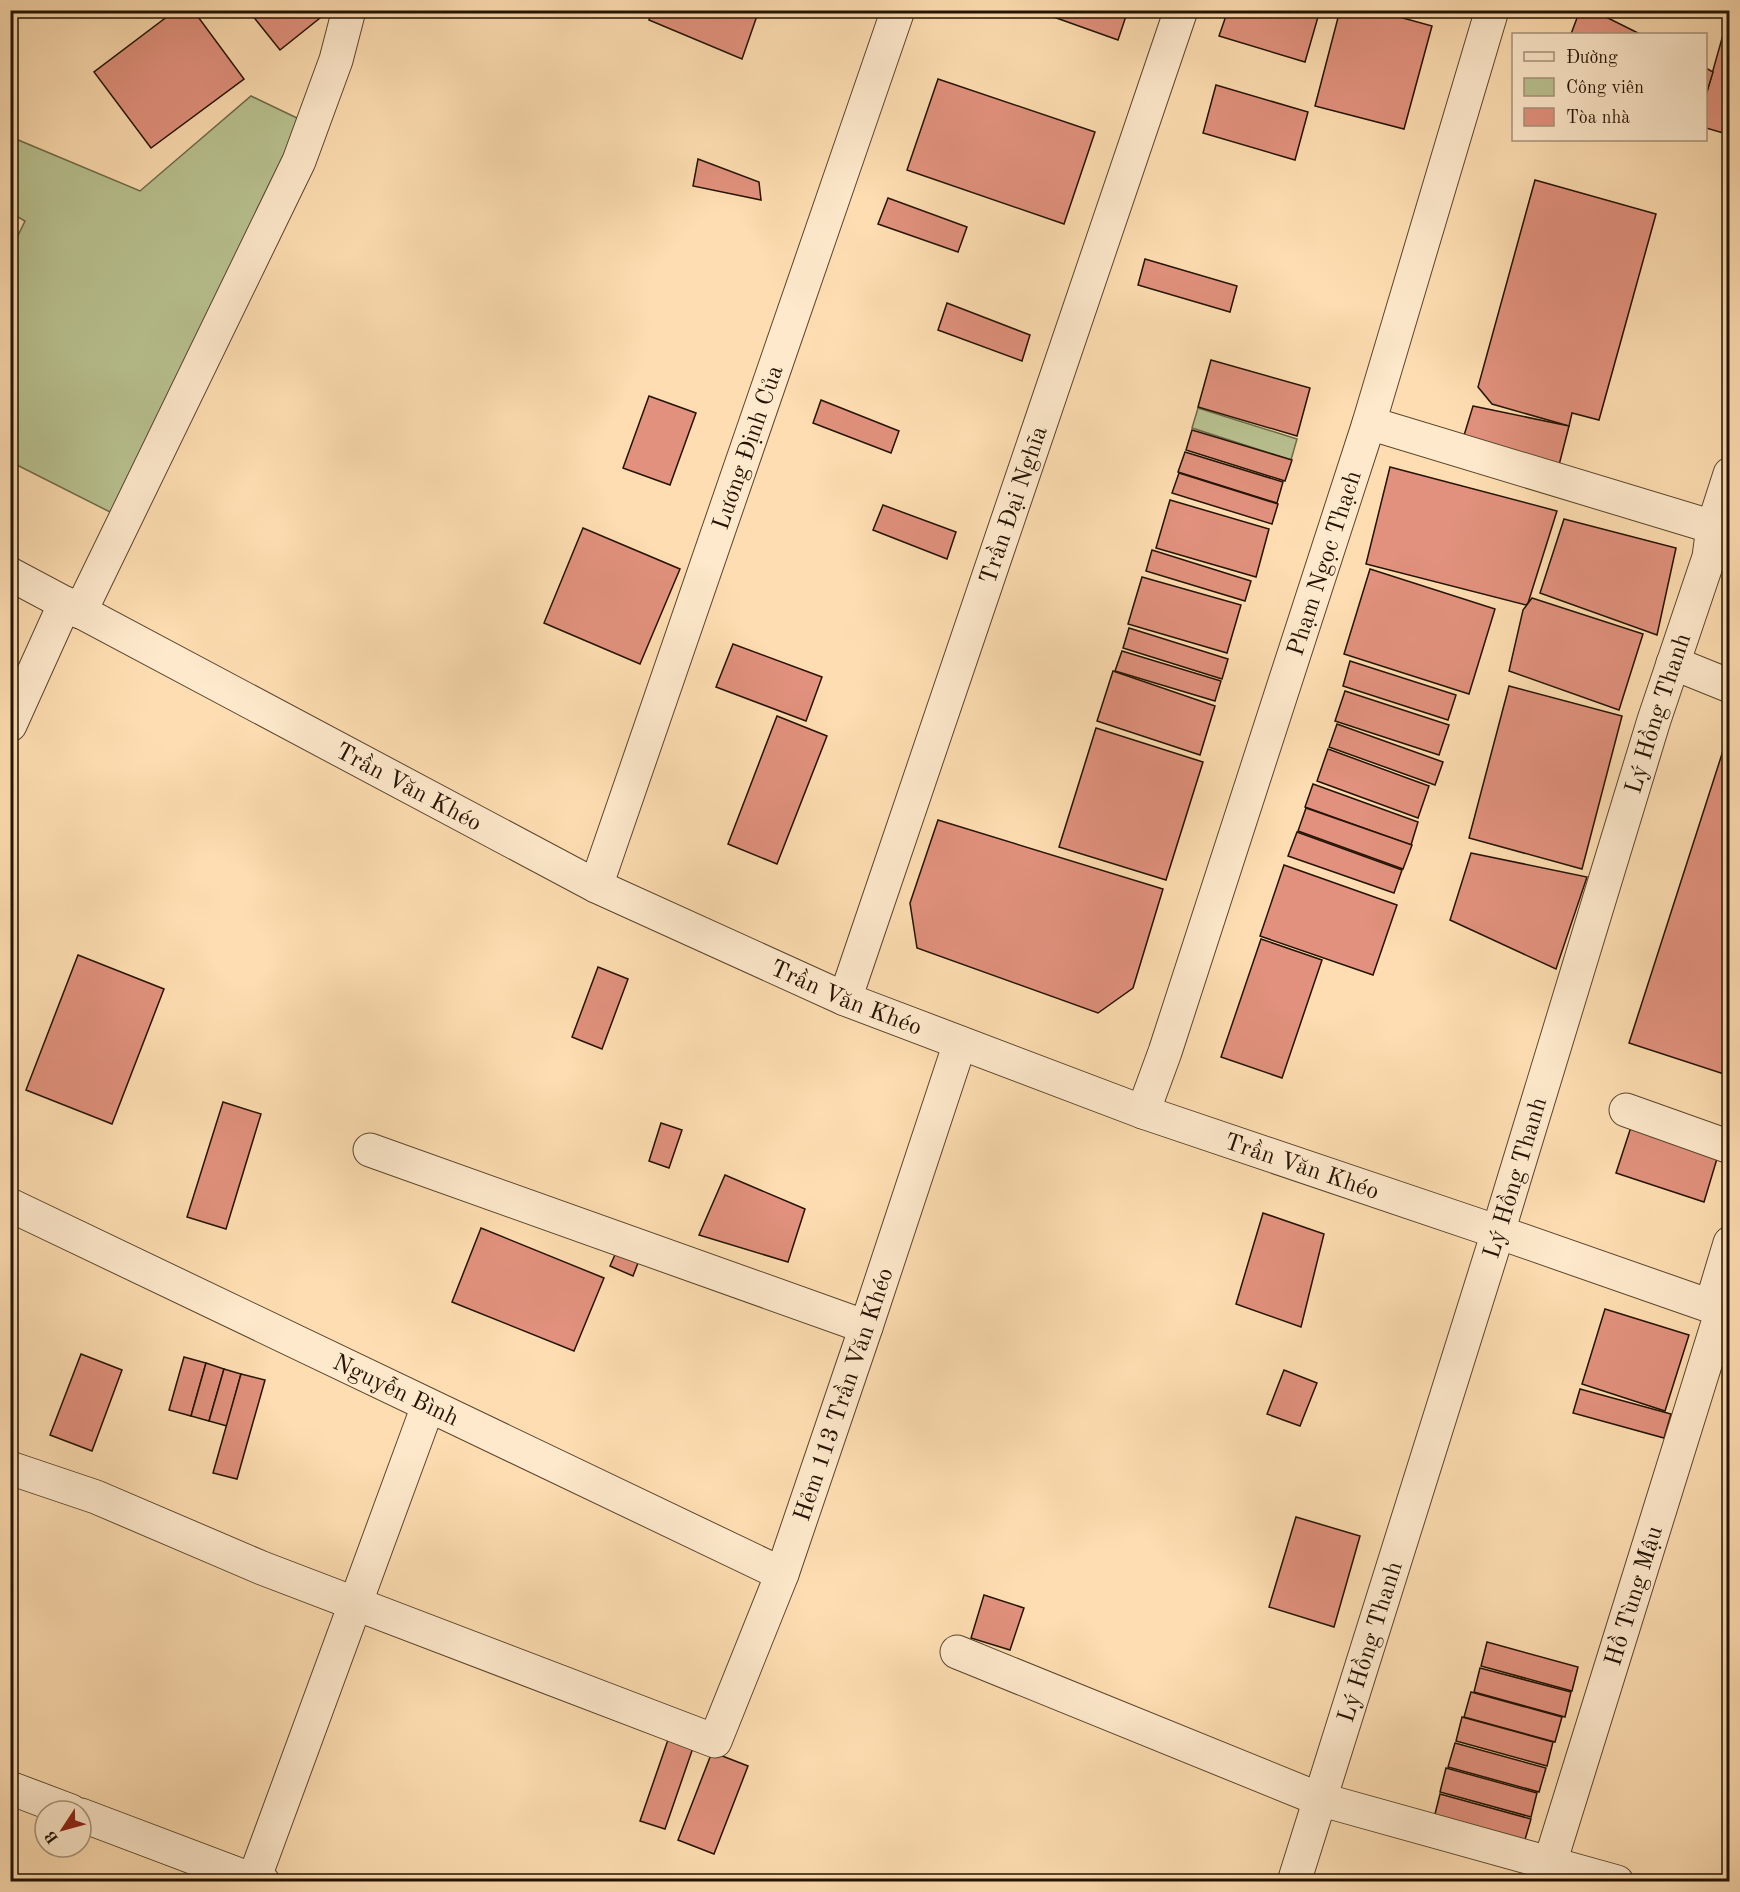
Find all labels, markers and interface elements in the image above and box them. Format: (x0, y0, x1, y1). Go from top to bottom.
legend (1512, 33, 1707, 141)
text: Đường (1566, 49, 1618, 67)
text: Công viên (1566, 79, 1644, 97)
text: Tòa nhà (1566, 109, 1630, 127)
street label: Lương Định Của (710, 363, 789, 533)
street label: Trần Đại Nghĩa (977, 423, 1053, 587)
street label: Phạm Ngọc Thạch (1284, 468, 1367, 659)
street label: Lý Hồng Thanh (1622, 631, 1696, 797)
street label: Trần Văn Khéo (331, 740, 485, 837)
street label: Trần Văn Khéo (766, 957, 925, 1041)
street label: Lý Hồng Thanh (1480, 1095, 1552, 1262)
street label: Trần Văn Khéo (1221, 1130, 1382, 1205)
street label: Hẻm 113 Trần Văn Khéo (791, 1265, 899, 1525)
street label: Nguyễn Bình (329, 1351, 462, 1432)
street label: Hồ Tùng Mậu (1602, 1523, 1668, 1669)
street label: Lý Hồng Thanh (1335, 1559, 1408, 1725)
north arrow (33, 1799, 93, 1859)
text: B (43, 1827, 62, 1846)

